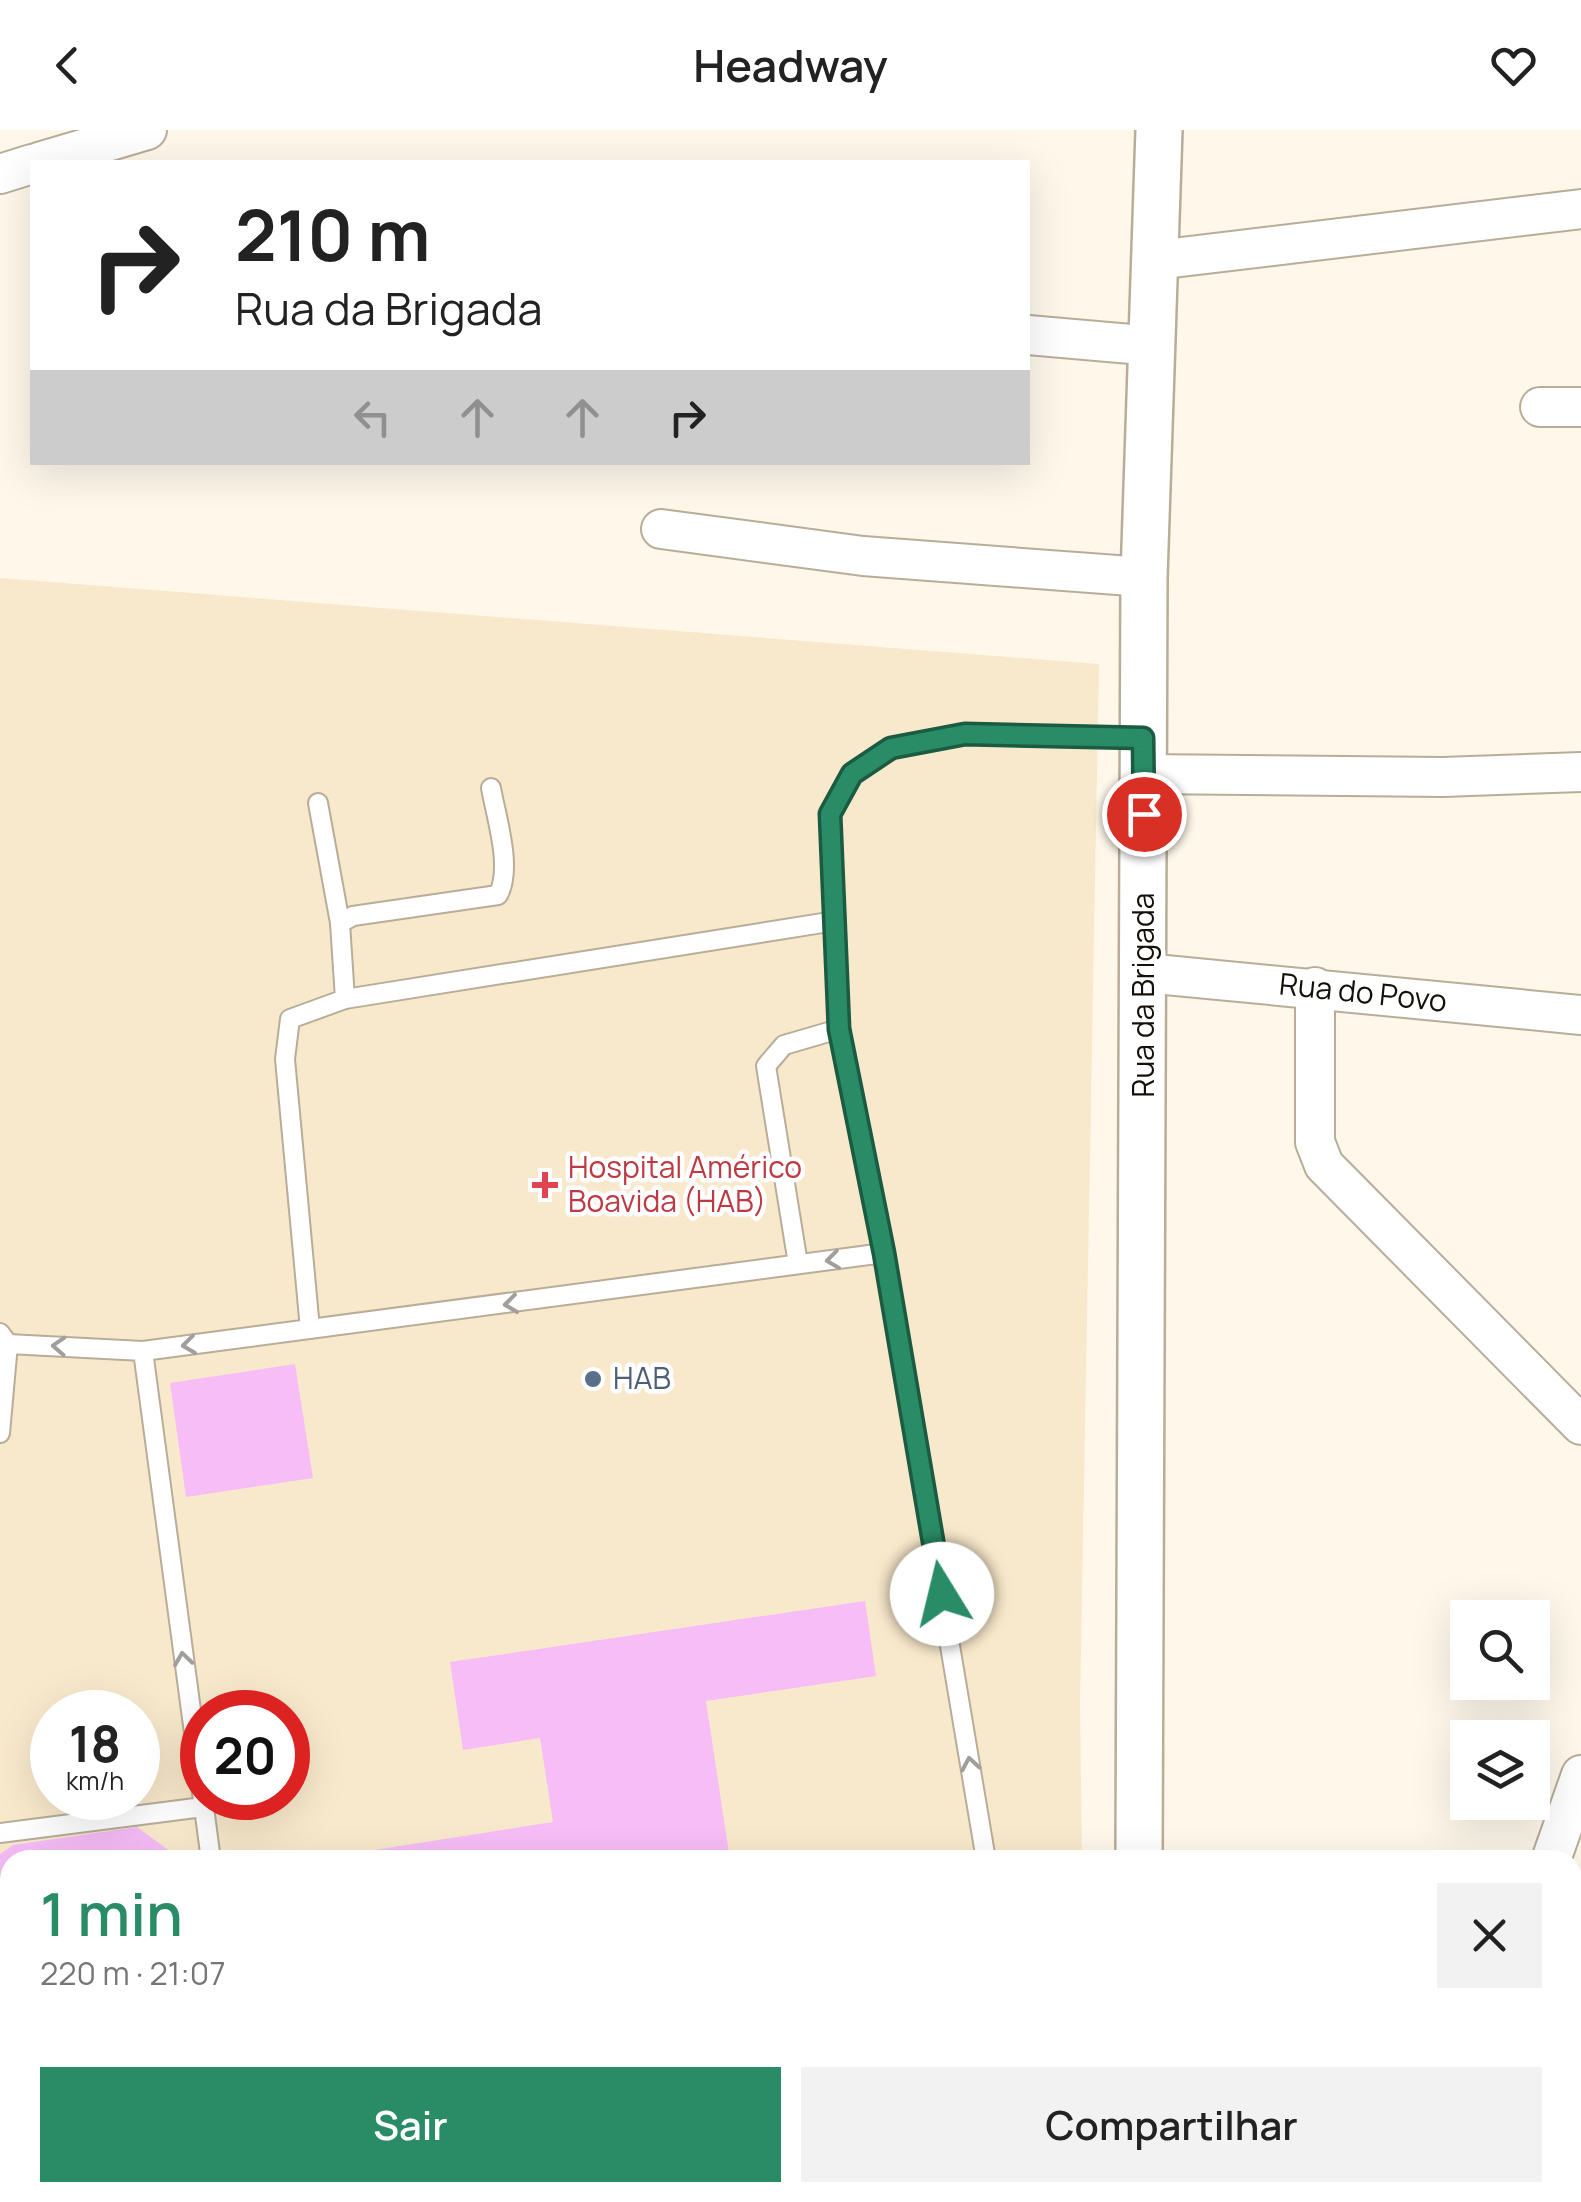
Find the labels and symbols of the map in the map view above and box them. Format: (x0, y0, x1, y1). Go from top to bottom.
pin (1102, 772, 1187, 857)
street label: Rua da Brigada (1122, 893, 1163, 1097)
street label: Rua do Povo (1277, 962, 1449, 1021)
place label: Hospital Américo Boavida (HAB) (568, 1146, 802, 1221)
marker: Hospital Américo Boavida (HAB) (532, 1172, 558, 1198)
one-way arrow (825, 1248, 841, 1269)
one-way arrow (503, 1292, 519, 1313)
one-way arrow (180, 1333, 197, 1354)
one-way arrow (51, 1336, 67, 1357)
place label: HAB (613, 1357, 671, 1398)
marker: HAB (582, 1368, 604, 1390)
position arrow (890, 1542, 994, 1646)
one-way arrow (174, 1651, 195, 1668)
speed limit sign: 20 (180, 1690, 310, 1820)
one-way arrow (960, 1756, 981, 1772)

